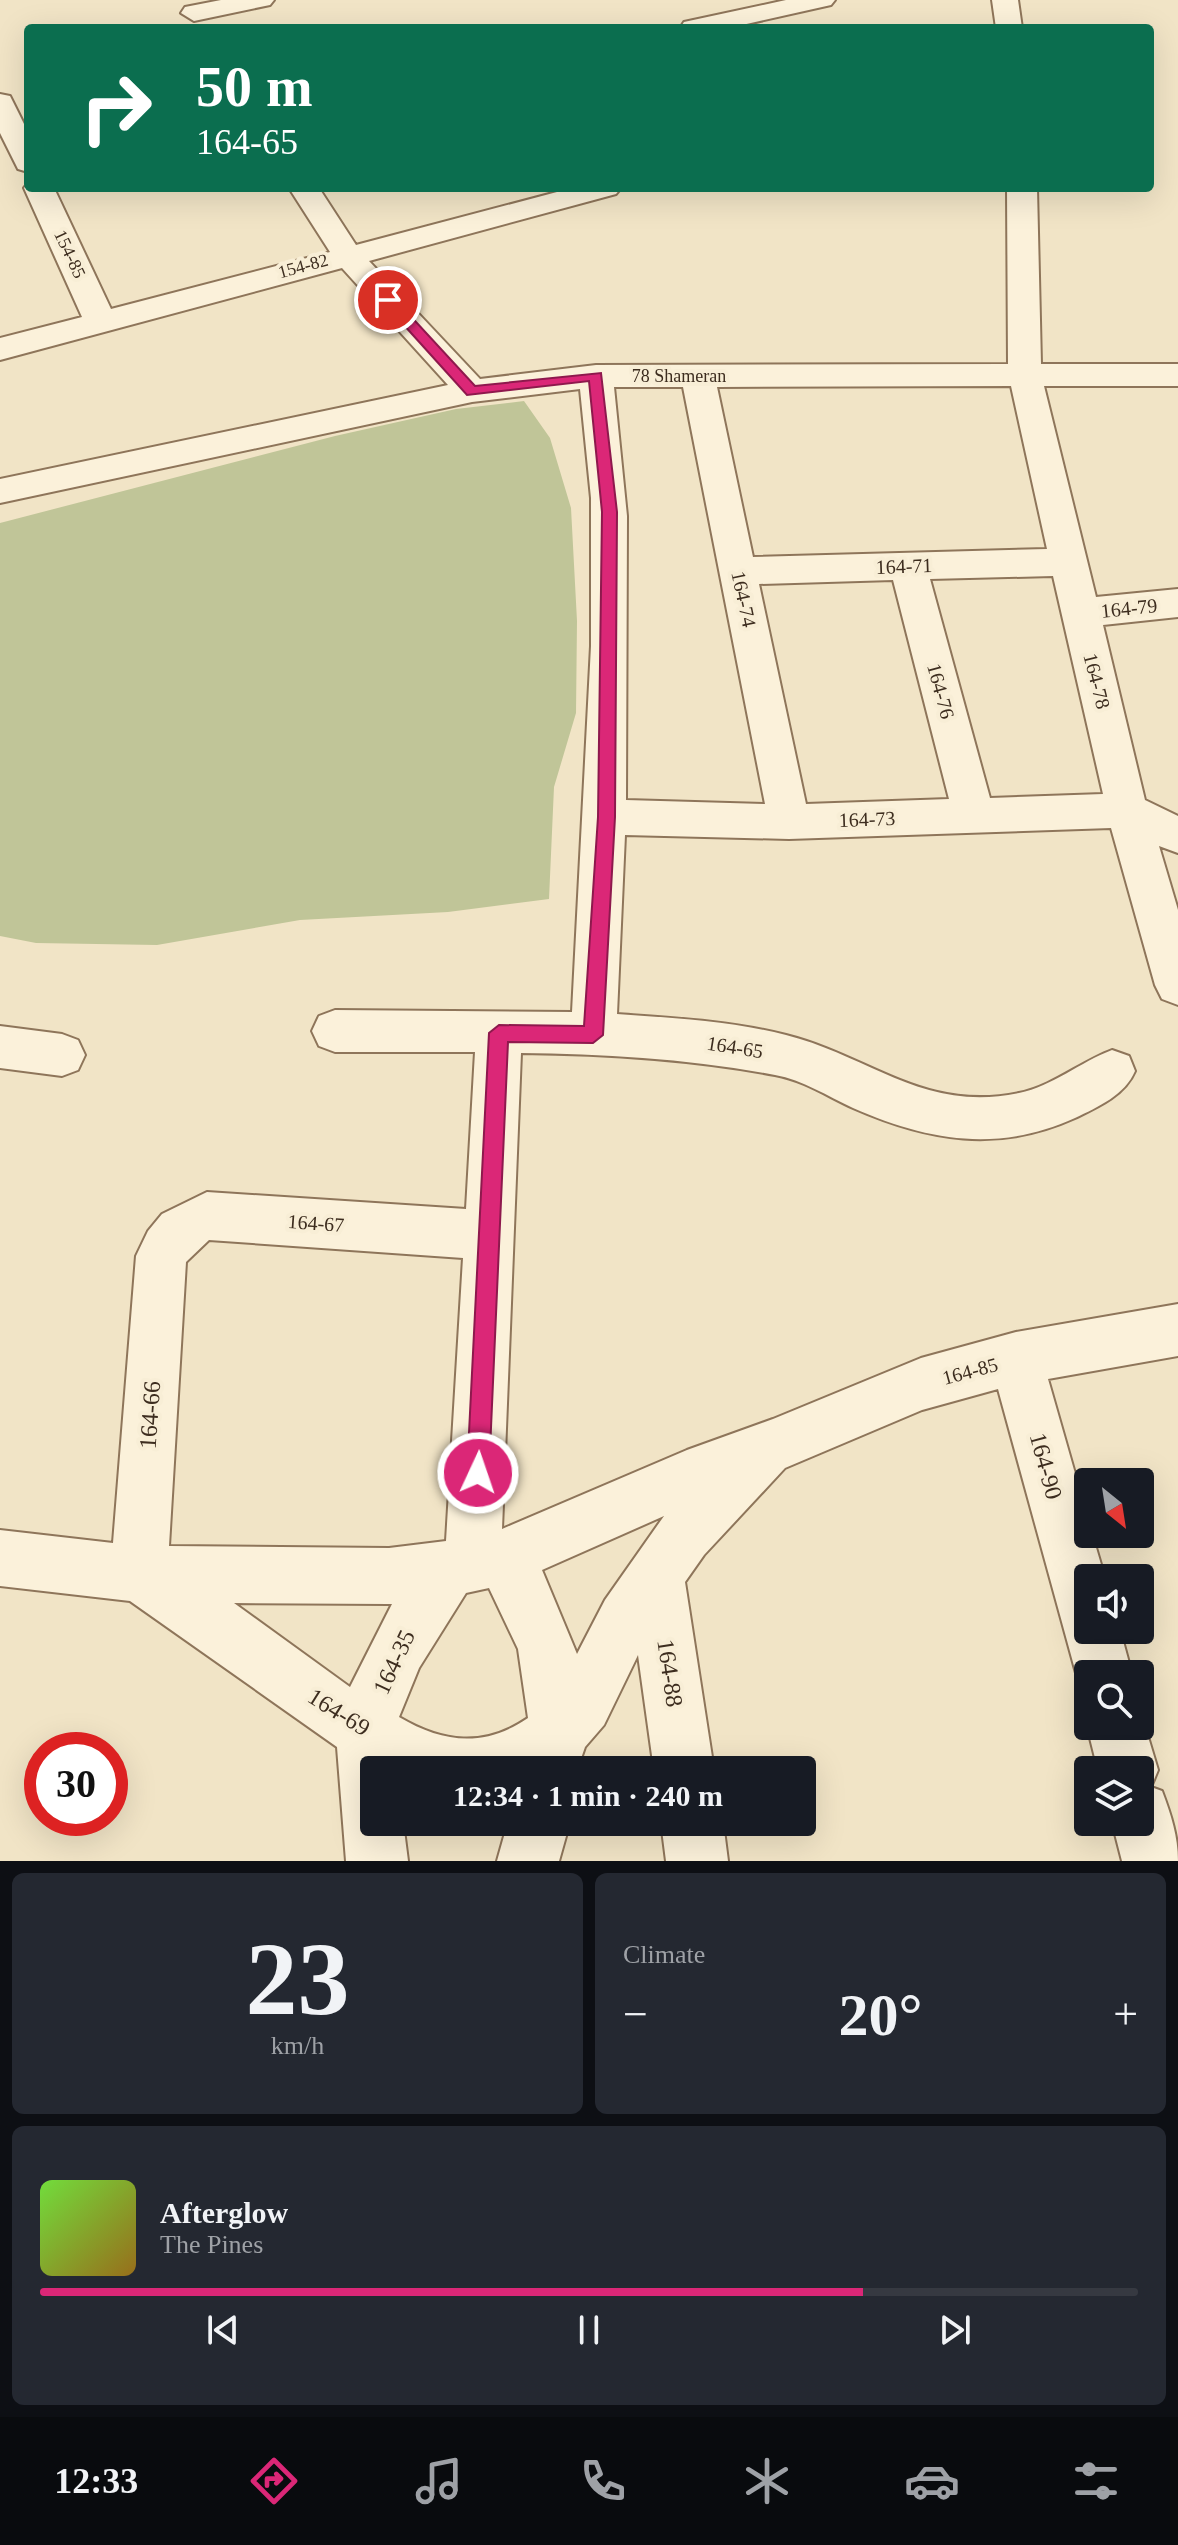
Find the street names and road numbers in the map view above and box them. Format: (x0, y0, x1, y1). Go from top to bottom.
street label: 154-85 (50, 227, 90, 281)
street label: 154-82 (276, 250, 330, 282)
street label: 78 Shameran (632, 366, 726, 386)
street label: 164-71 (875, 554, 933, 578)
street label: 164-74 (727, 569, 761, 629)
street label: 164-79 (1100, 594, 1158, 622)
street label: 164-78 (1079, 651, 1115, 711)
street label: 164-76 (923, 661, 959, 721)
street label: 164-73 (838, 807, 896, 831)
street label: 164-65 (705, 1032, 765, 1062)
street label: 164-67 (287, 1210, 345, 1236)
street label: 164-85 (940, 1353, 1000, 1389)
street label: 164-66 (135, 1380, 165, 1450)
street label: 164-90 (1025, 1430, 1067, 1502)
street label: 164-35 (368, 1626, 420, 1698)
street label: 164-88 (652, 1638, 688, 1708)
street label: 164-69 (303, 1683, 375, 1741)

